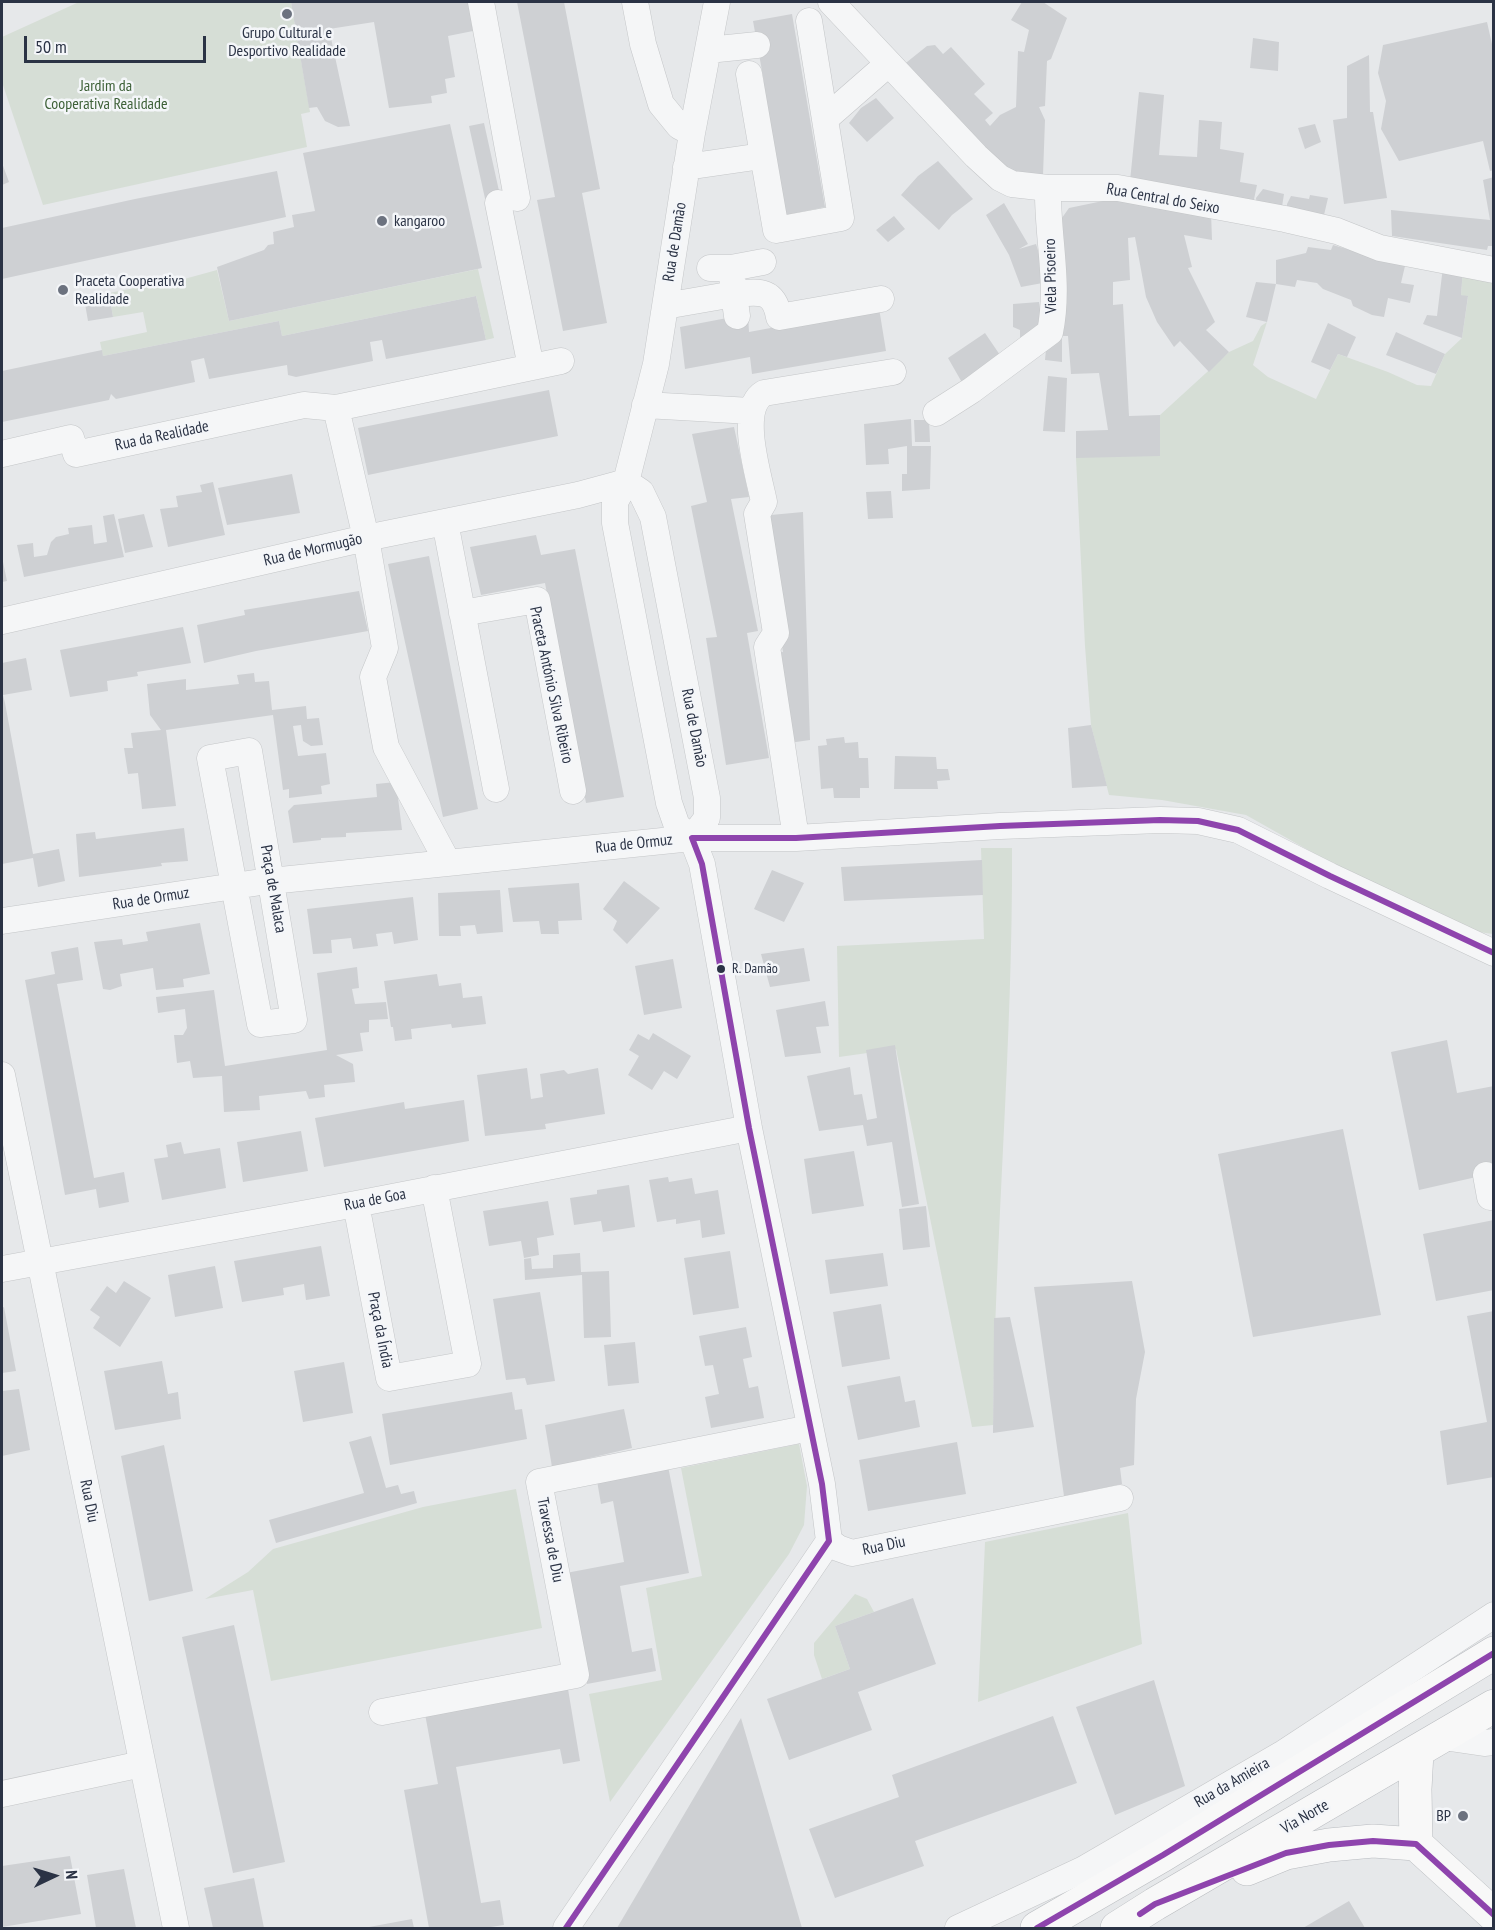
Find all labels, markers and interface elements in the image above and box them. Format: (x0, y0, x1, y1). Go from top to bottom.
marker: Grupo Cultural e Desportivo Realidade (280, 7, 294, 21)
place label: Grupo Cultural e Desportivo Realidade (228, 23, 346, 61)
scale bar (27, 24, 208, 62)
text: 50 m (35, 35, 67, 58)
park label: Jardim da Cooperativa Realidade (44, 76, 168, 114)
street label: Rua Central do Seixo (1105, 180, 1221, 218)
street label: Rua de Damão (659, 201, 691, 283)
place label: kangaroo (394, 211, 445, 231)
marker: kangaroo (375, 214, 389, 228)
street label: Viela Pisoeiro (1041, 238, 1061, 314)
place label: Praceta Cooperativa Realidade (75, 271, 184, 309)
marker: Praceta Cooperativa Realidade (56, 283, 70, 297)
street label: Rua da Realidade (113, 417, 211, 455)
street label: Rua de Mormugão (262, 529, 364, 571)
street label: Praceta António Silva Ribeiro (525, 605, 577, 765)
street label: Rua de Damão (677, 687, 711, 769)
street label: Rua de Ormuz (594, 830, 674, 858)
street label: Praça de Malaca (256, 844, 290, 934)
street label: Rua de Ormuz (111, 883, 191, 915)
place label: R. Damão (732, 961, 778, 977)
marker: R. Damão (715, 963, 727, 975)
street label: Rua de Goa (342, 1185, 408, 1215)
street label: Praça da Índia (363, 1290, 397, 1370)
street label: Rua Diu (75, 1478, 103, 1524)
street label: Travessa de Diu (532, 1496, 568, 1584)
street label: Rua Diu (861, 1532, 907, 1560)
street label: Rua da Amieira (1191, 1754, 1273, 1812)
street label: Via Norte (1278, 1796, 1332, 1838)
place label: BP (1436, 1806, 1451, 1826)
marker: BP (1456, 1809, 1470, 1823)
north arrow (24, 1846, 84, 1906)
text: N (62, 1870, 82, 1880)

